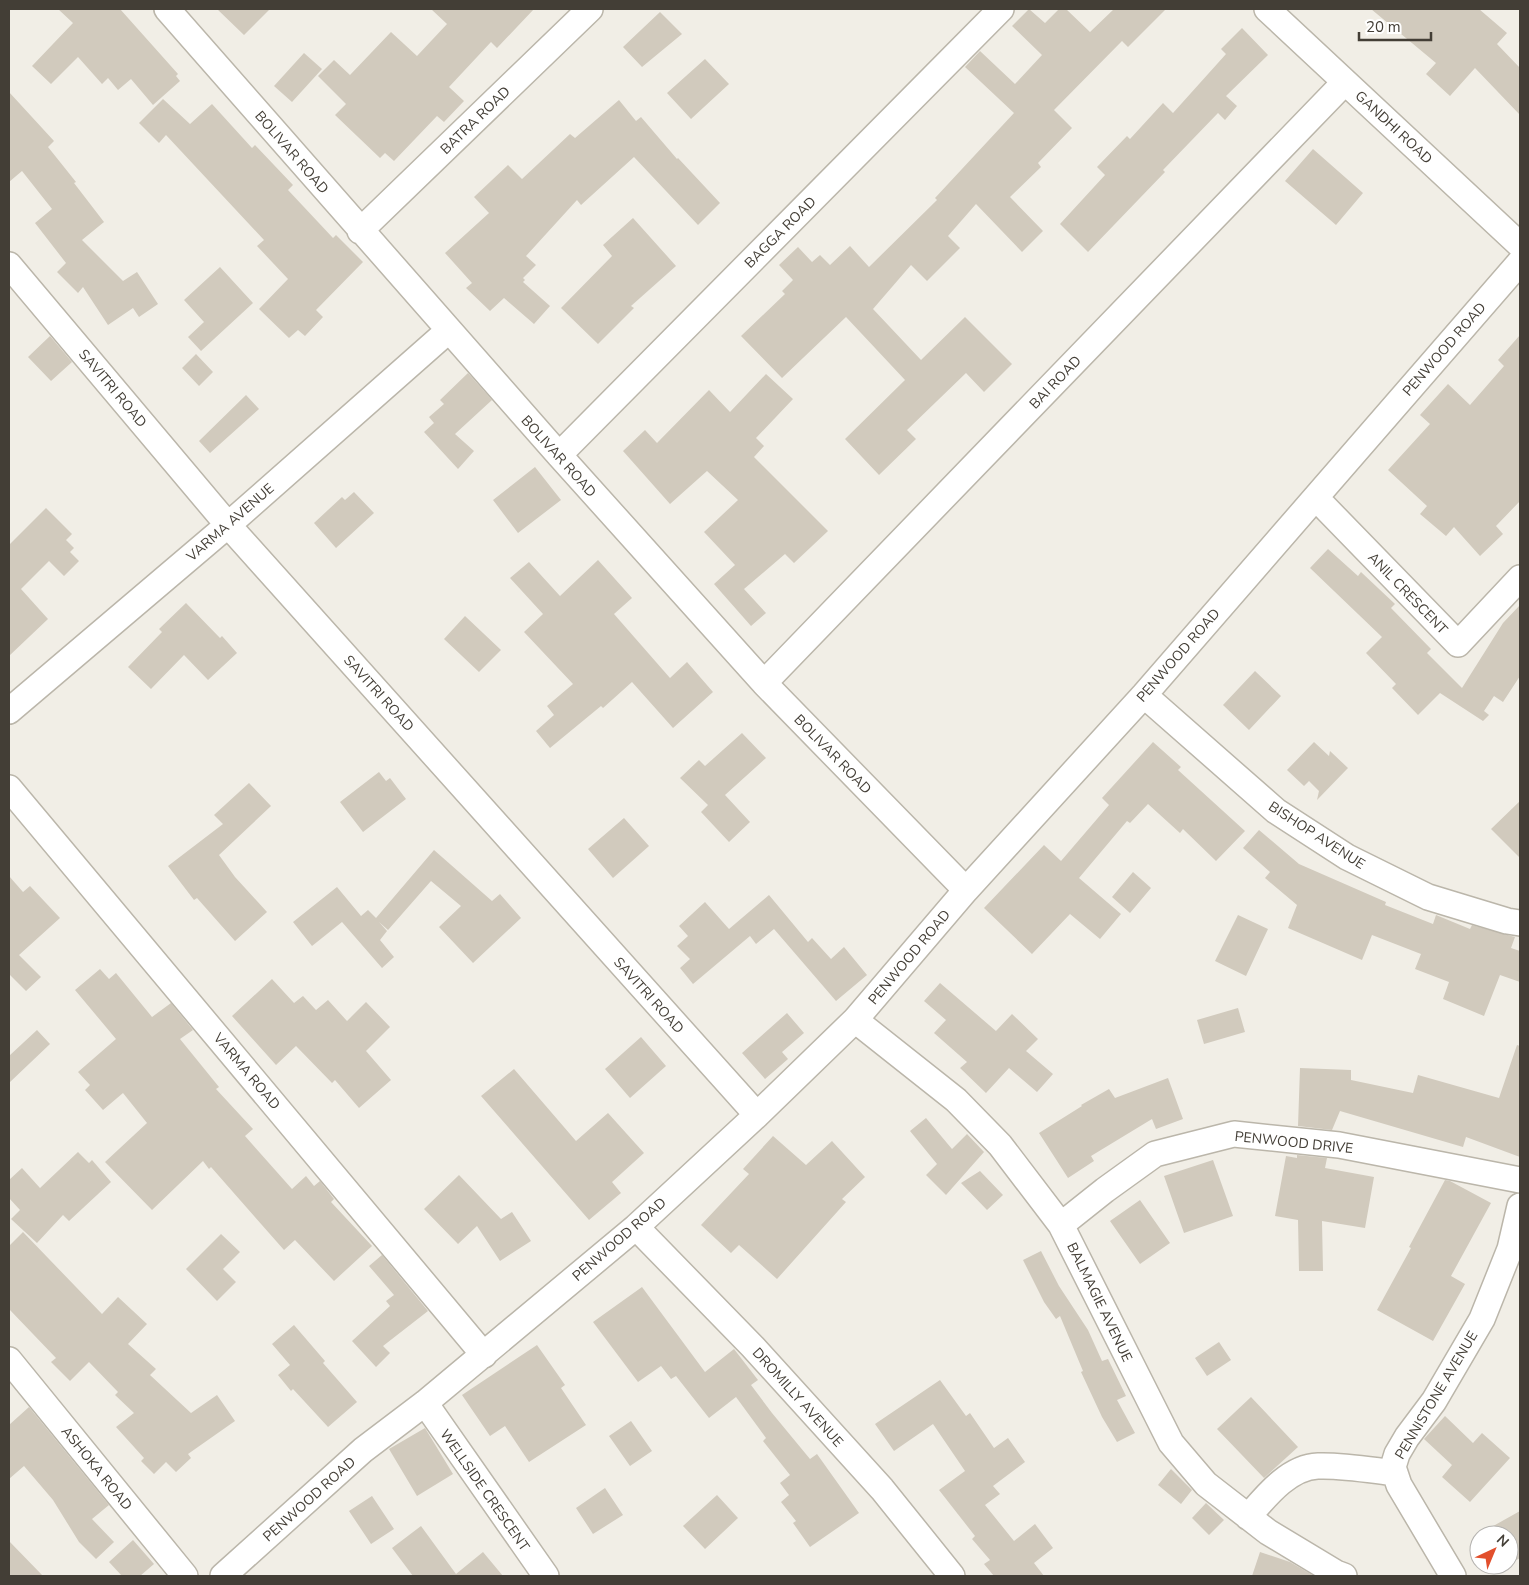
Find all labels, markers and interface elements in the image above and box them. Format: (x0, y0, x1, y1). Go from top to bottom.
scale bar (1359, 10, 1432, 42)
text: 20 m (1366, 17, 1401, 37)
street label: BATRA ROAD (436, 82, 514, 159)
street label: GANDHI ROAD (1351, 87, 1436, 168)
street label: BOLIVAR ROAD (250, 107, 333, 198)
street label: BAGGA ROAD (740, 192, 820, 272)
street label: PENWOOD ROAD (1398, 298, 1490, 400)
street label: SAVITRI ROAD (74, 345, 151, 431)
street label: BAI ROAD (1025, 352, 1086, 413)
street label: BOLIVAR ROAD (517, 411, 600, 501)
street label: VARMA AVENUE (182, 479, 278, 566)
street label: ANIL CRESCENT (1364, 548, 1452, 639)
street label: PENWOOD ROAD (1132, 604, 1224, 706)
street label: SAVITRI ROAD (339, 651, 418, 736)
street label: BOLIVAR ROAD (790, 710, 876, 798)
street label: BISHOP AVENUE (1265, 797, 1369, 874)
street label: PENWOOD ROAD (864, 906, 955, 1009)
street label: SAVITRI ROAD (609, 953, 688, 1038)
street label: VARMA ROAD (208, 1028, 284, 1114)
street label: PENWOOD DRIVE (1234, 1127, 1354, 1158)
street label: PENWOOD ROAD (568, 1193, 670, 1285)
street label: BALMAGIE AVENUE (1062, 1239, 1137, 1365)
street label: PENNISTONE AVENUE (1391, 1328, 1482, 1463)
street label: DROMILLY AVENUE (748, 1344, 847, 1451)
street label: ASHOKA ROAD (57, 1422, 136, 1514)
street label: WELLSIDE CRESCENT (435, 1426, 534, 1555)
street label: PENWOOD ROAD (259, 1453, 360, 1546)
north arrow (1469, 1525, 1519, 1575)
text: N (1492, 1531, 1513, 1551)

